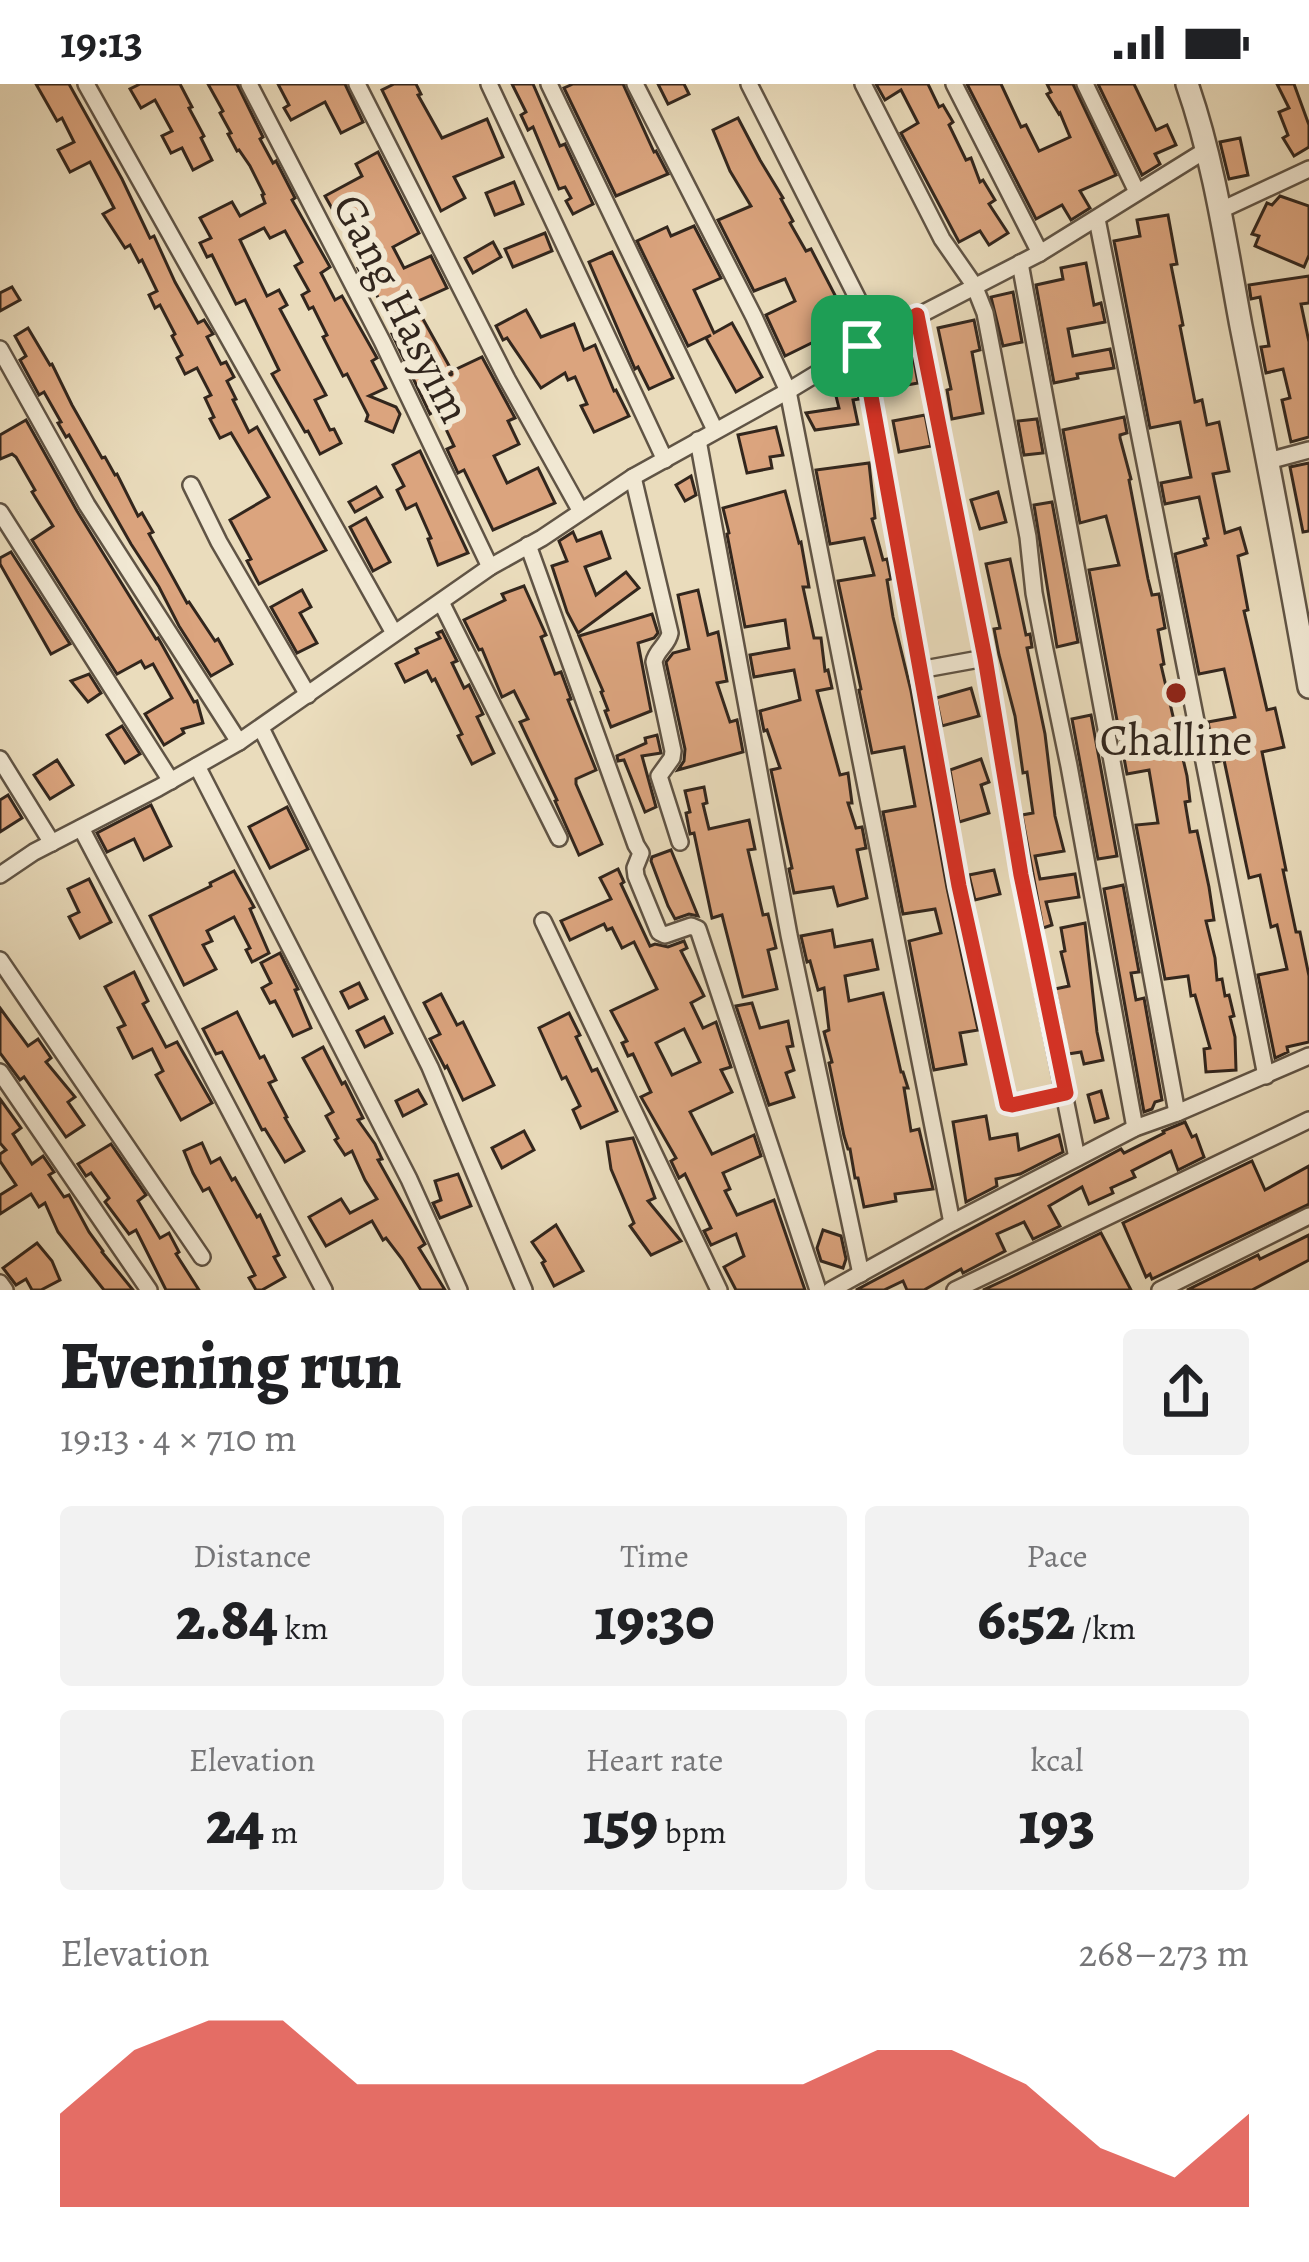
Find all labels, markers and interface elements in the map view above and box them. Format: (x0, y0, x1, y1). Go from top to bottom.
text: 19:13 (60, 11, 143, 73)
street label: Gang Hasyim (318, 183, 486, 433)
pin (811, 295, 913, 397)
icon: arrive (829, 313, 895, 379)
marker: Challine (1163, 680, 1189, 706)
place label: Challine (1100, 709, 1252, 771)
text: Evening run (60, 1321, 402, 1411)
button: share (1123, 1329, 1249, 1455)
text: 19:13 · 4 × 710 m (60, 1411, 297, 1464)
text: Distance (193, 1533, 311, 1578)
text: Time (620, 1533, 689, 1578)
text: Pace (1026, 1533, 1087, 1578)
text: 2.84 (176, 1578, 278, 1660)
text: 19:30 (595, 1578, 714, 1660)
text: 6:52 (978, 1578, 1075, 1660)
text: km (278, 1605, 328, 1650)
text: /km (1075, 1605, 1136, 1650)
text: Elevation (189, 1737, 315, 1782)
text: Heart rate (586, 1737, 723, 1782)
text: kcal (1030, 1737, 1083, 1782)
text: 24 (206, 1782, 264, 1864)
text: 159 (583, 1782, 658, 1864)
text: 193 (1019, 1782, 1095, 1864)
text: m (264, 1809, 298, 1854)
text: bpm (658, 1809, 726, 1854)
text: Elevation (60, 1926, 210, 1979)
text: 268–273 m (1079, 1926, 1249, 1979)

